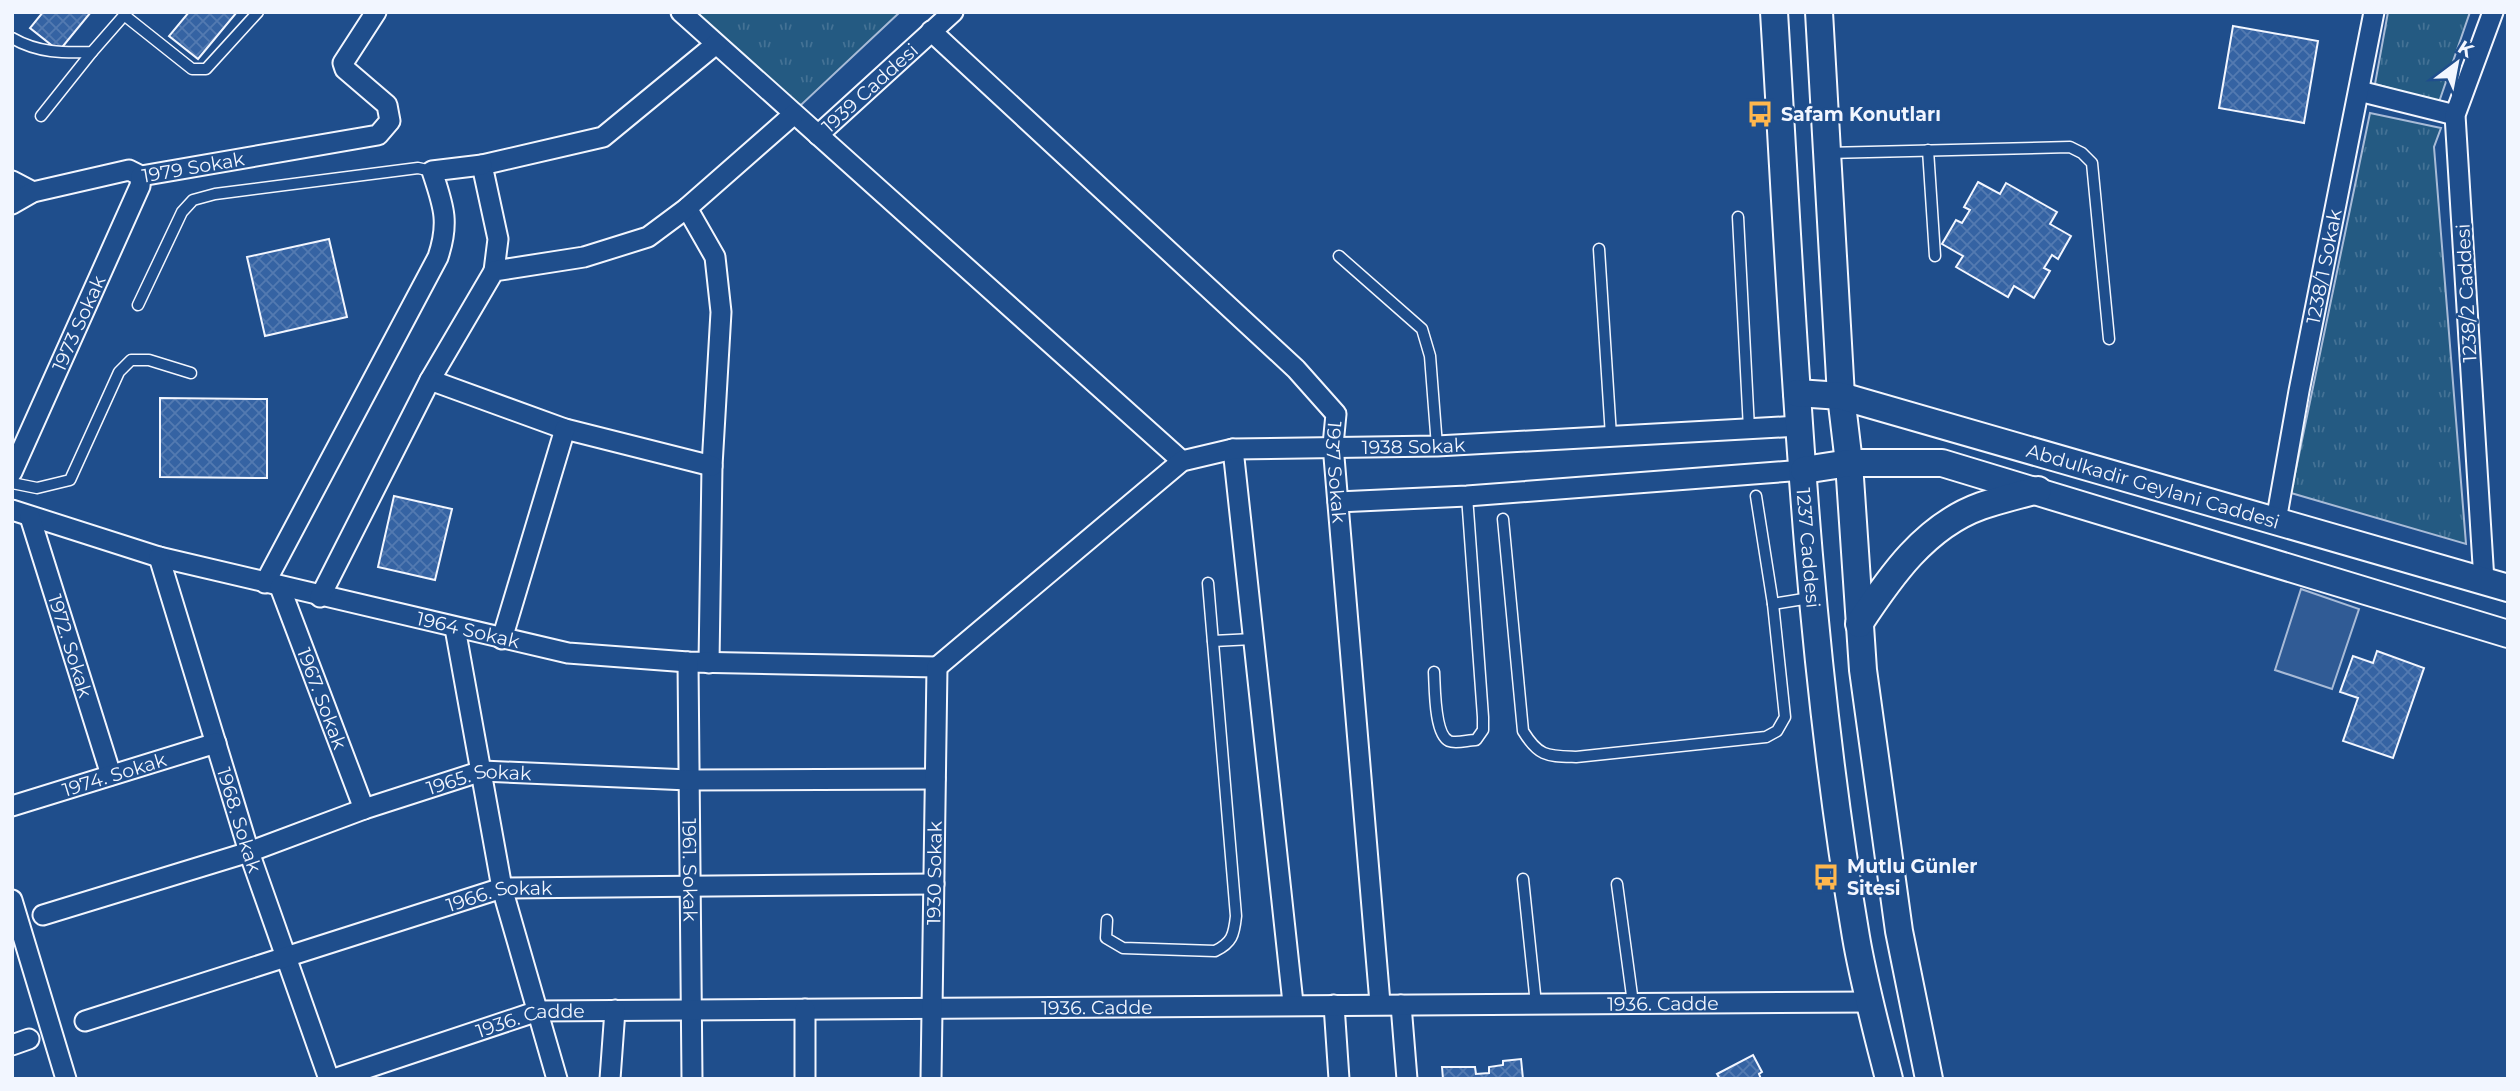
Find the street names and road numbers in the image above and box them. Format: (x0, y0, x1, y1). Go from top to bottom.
street label: 1939 Caddesi (817, 39, 923, 138)
street label: 1979 Sokak (140, 147, 247, 188)
street label: 1238/1 Sokak (2302, 206, 2347, 326)
street label: 1238/2 Caddesi (2451, 223, 2482, 363)
street label: 1973 Sokak (48, 271, 111, 375)
street label: 1937 Sokak (1321, 420, 1351, 525)
street label: 1938 Sokak (1362, 433, 1466, 459)
street label: Abdulkadir Geylani Caddesi (2024, 439, 2282, 534)
street label: 1237 Caddesi (1792, 487, 1825, 609)
street label: 1972. Sokak (43, 592, 97, 701)
street label: 1964 Sokak (414, 607, 522, 653)
street label: 1967. Sokak (292, 645, 351, 753)
street label: 1974. Sokak (60, 748, 170, 802)
street label: 1965. Sokak (424, 759, 532, 800)
street label: 1968. Sokak (212, 765, 267, 876)
street label: 1961. Sokak (678, 818, 701, 922)
street label: 1930 Sokak (922, 820, 947, 925)
street label: 1966. Sokak (444, 876, 553, 917)
street label: 1936. Cadde (1607, 992, 1719, 1016)
street label: 1936. Cadde (1041, 996, 1153, 1020)
street label: 1936. Cadde (473, 1000, 585, 1043)

